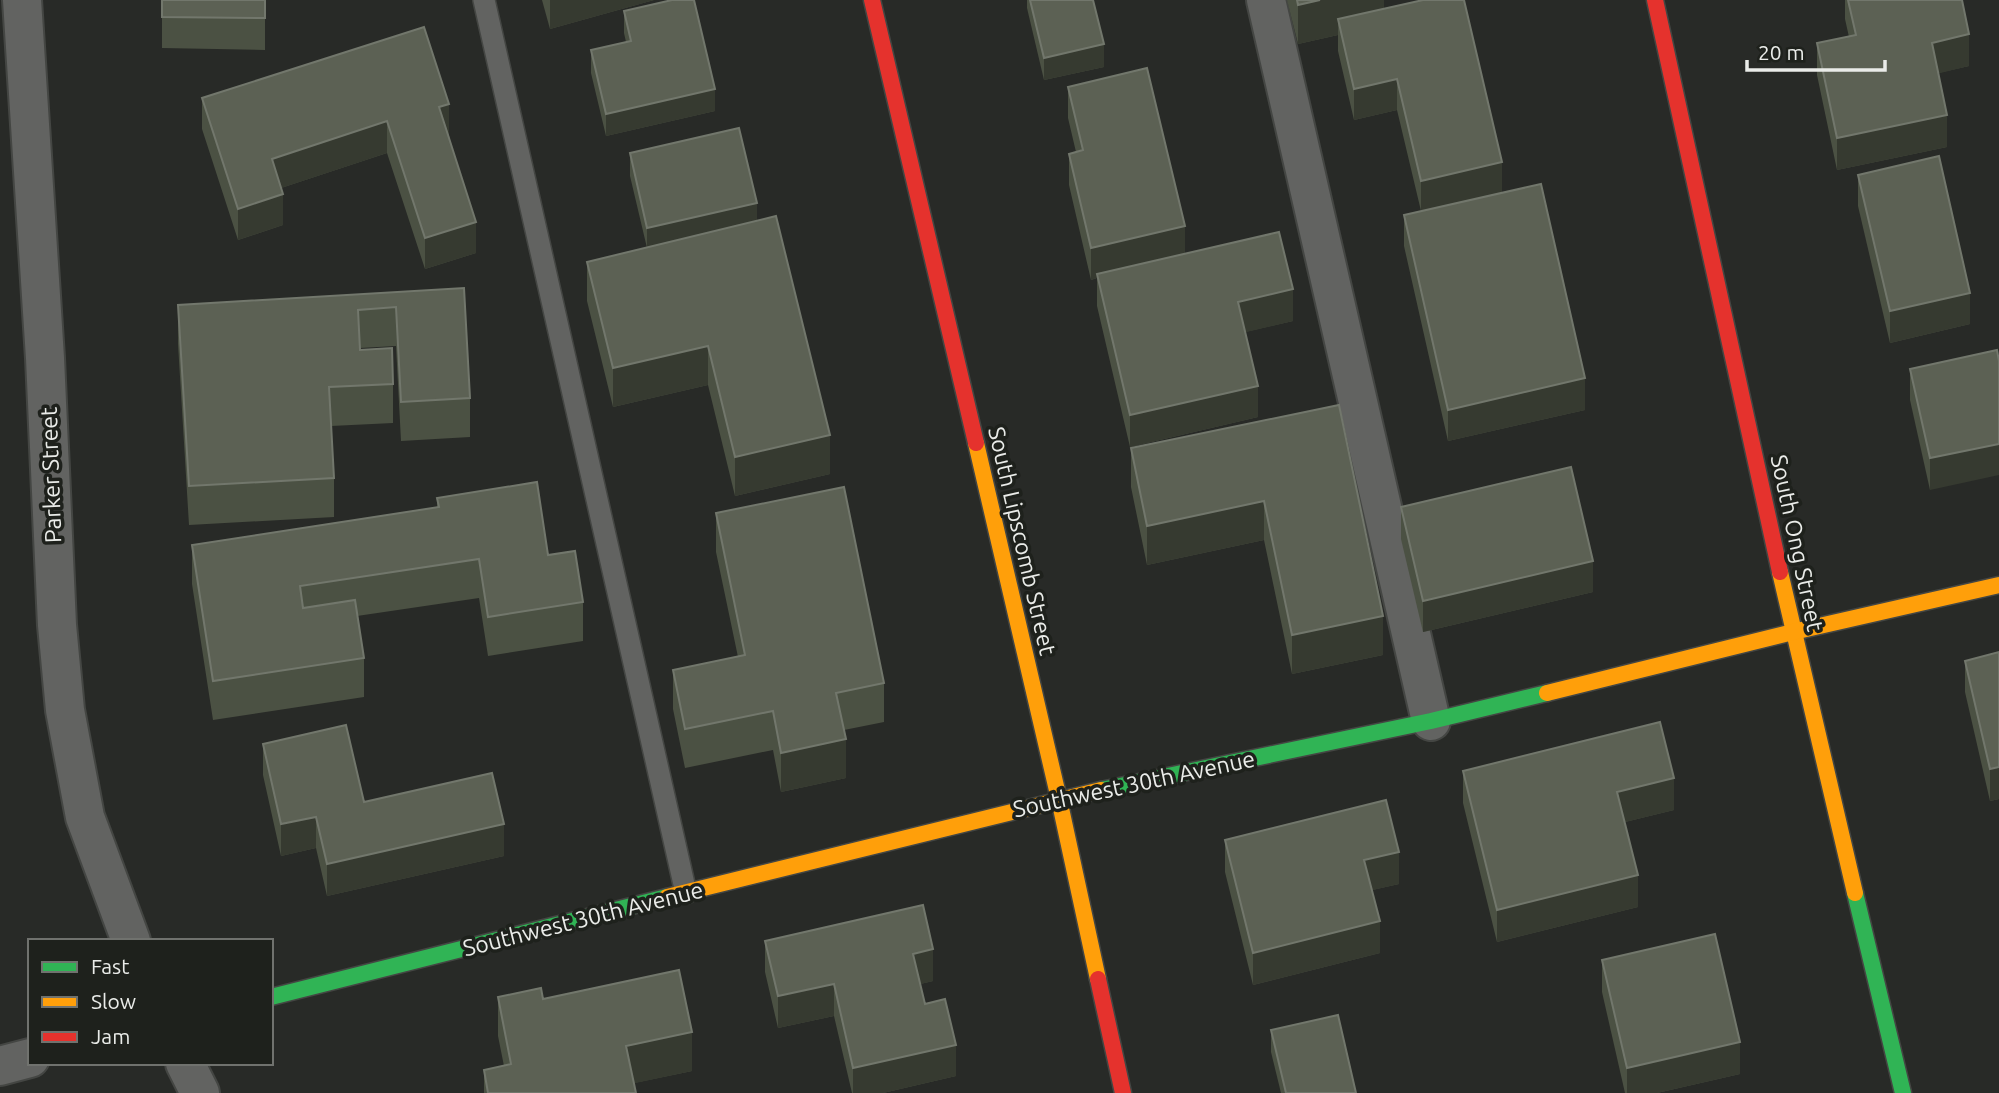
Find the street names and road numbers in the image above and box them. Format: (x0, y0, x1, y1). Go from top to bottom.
street label: Parker Street (36, 407, 65, 544)
street label: South Lipscomb Street (984, 424, 1061, 658)
street label: South Ong Street (1767, 452, 1828, 633)
street label: Southwest 30th Avenue (1011, 746, 1257, 821)
street label: Southwest 30th Avenue (460, 877, 705, 960)

